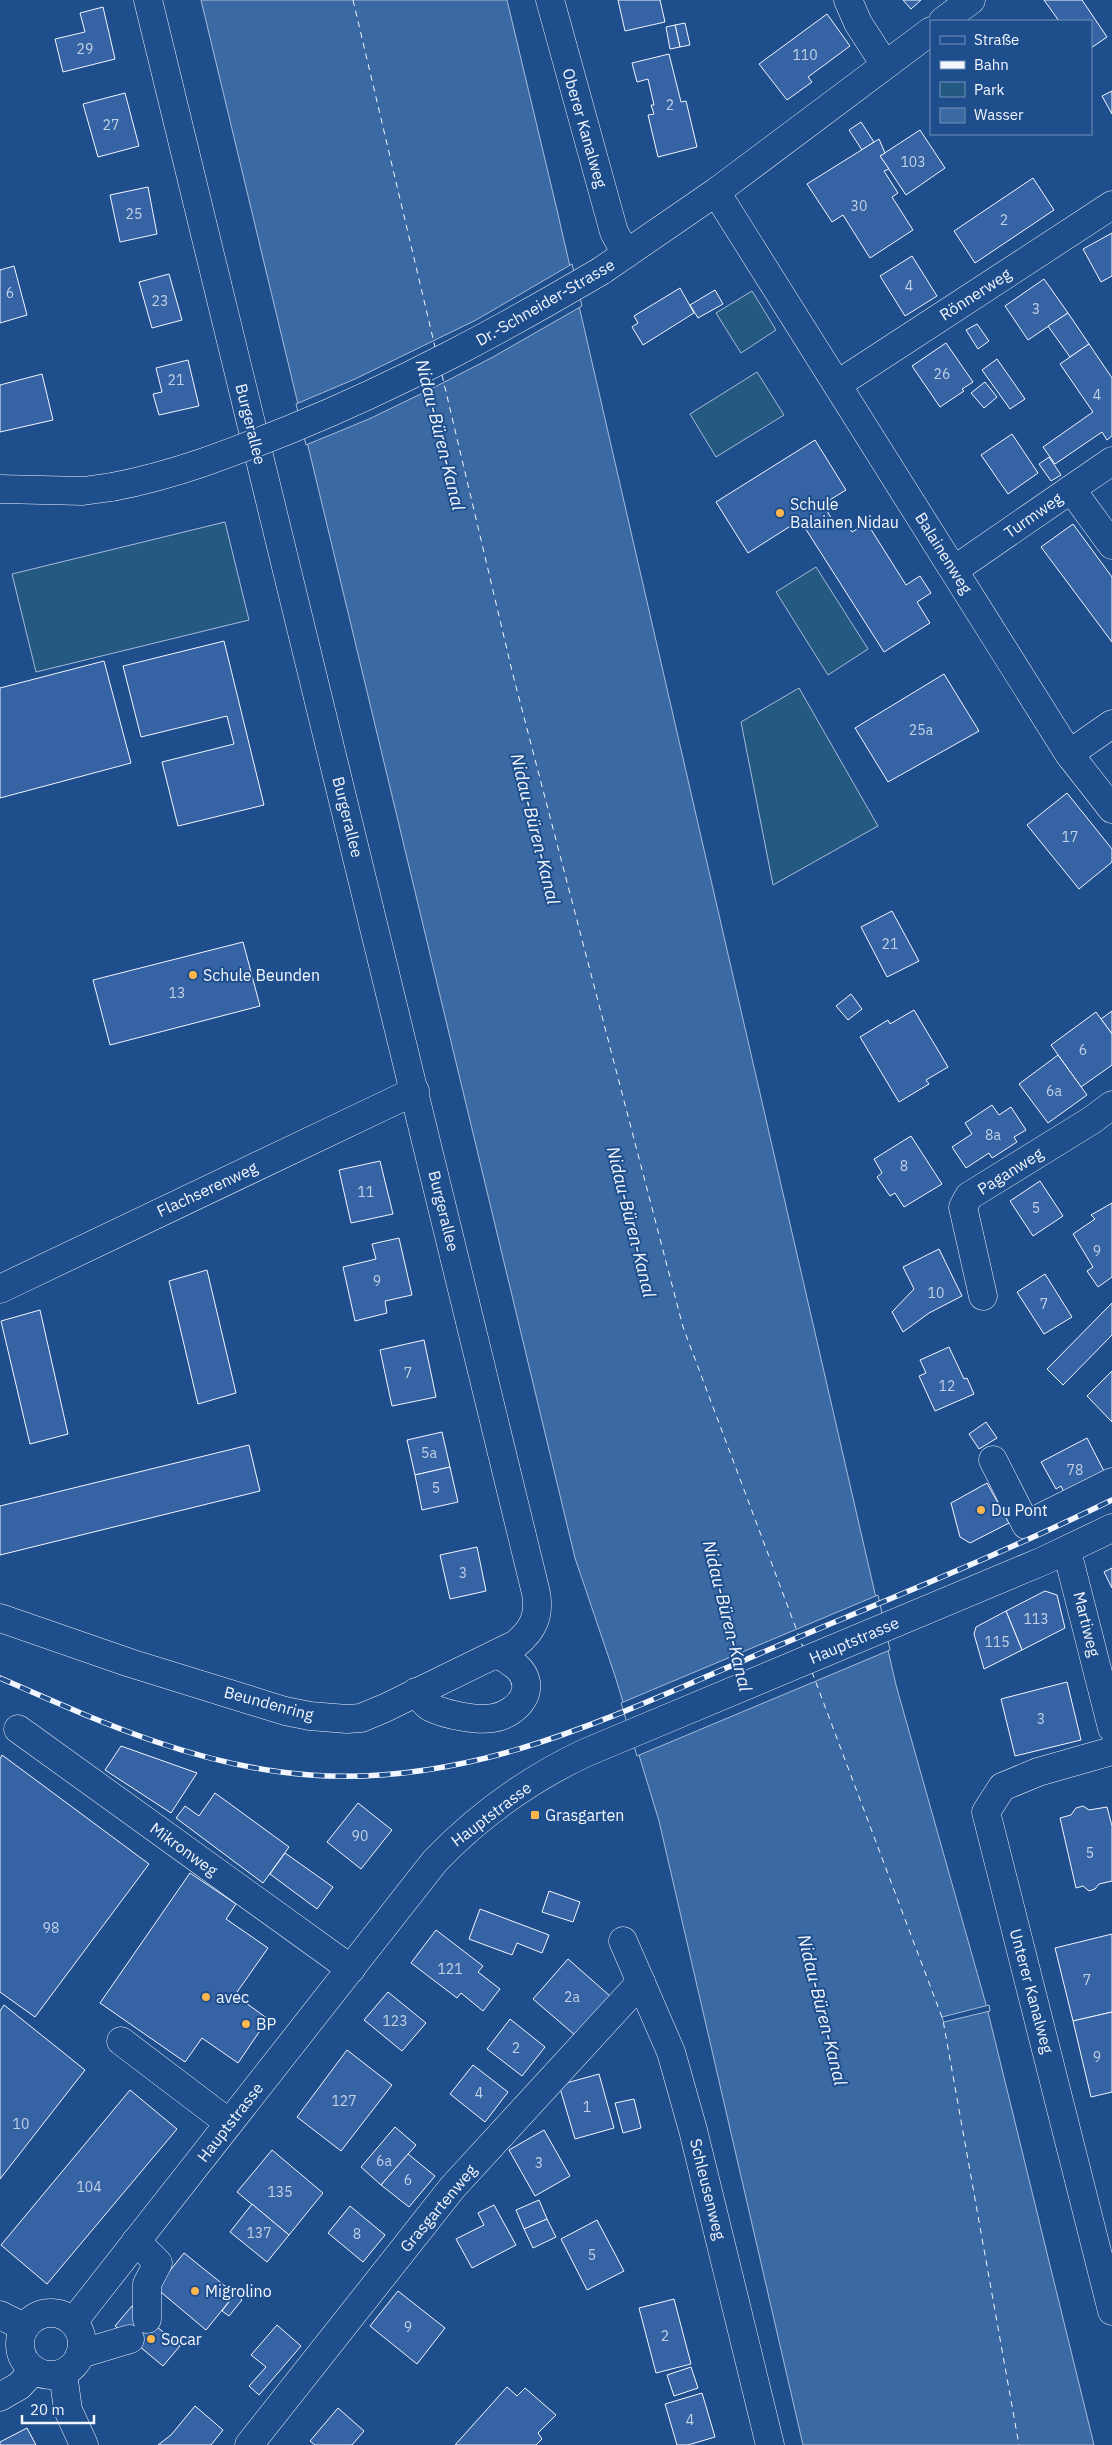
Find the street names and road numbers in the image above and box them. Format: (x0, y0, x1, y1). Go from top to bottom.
street label: Oberer Kanalweg (558, 66, 612, 191)
street label: Dr.-Schneider-Strasse (472, 254, 618, 350)
street label: Rönnerweg (935, 263, 1015, 325)
street label: Burgerallee (231, 381, 271, 467)
street label: Turmweg (1000, 487, 1066, 542)
street label: Balainenweg (911, 509, 977, 598)
street label: Burgerallee (328, 774, 368, 860)
street label: Paganweg (974, 1143, 1047, 1199)
street label: Flachserenweg (154, 1157, 261, 1221)
street label: Burgerallee (424, 1168, 464, 1254)
street label: Martiweg (1069, 1589, 1105, 1659)
street label: Hauptstrasse (806, 1612, 902, 1668)
street label: Beundenring (222, 1681, 317, 1725)
street label: Hauptstrasse (447, 1777, 535, 1851)
street label: Mikronweg (146, 1818, 222, 1881)
street label: Unterer Kanalweg (1006, 1926, 1058, 2056)
street label: Hauptstrasse (193, 2078, 267, 2166)
street label: Schleusenweg (686, 2136, 730, 2242)
street label: Grasgartenweg (395, 2159, 481, 2256)

